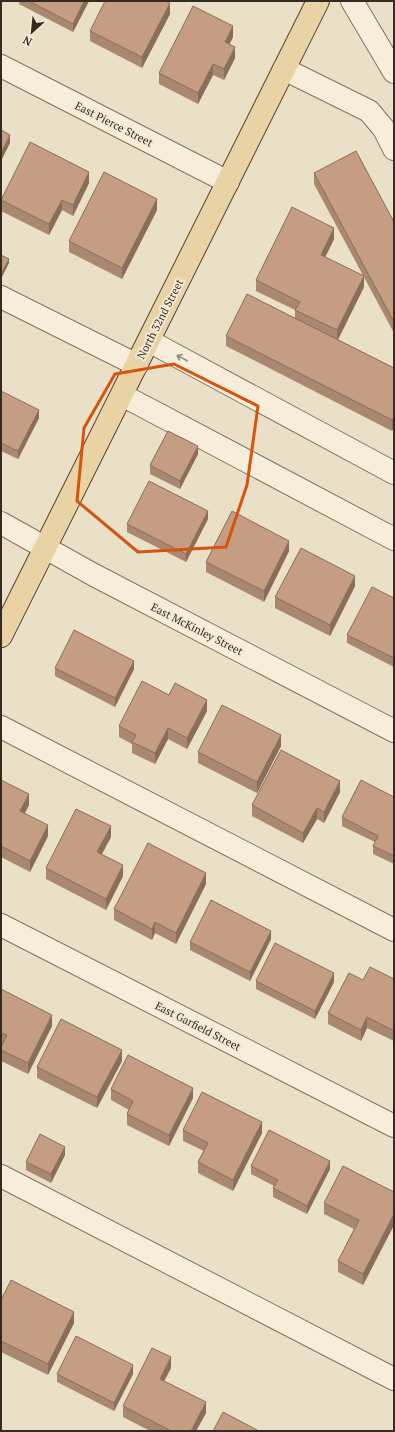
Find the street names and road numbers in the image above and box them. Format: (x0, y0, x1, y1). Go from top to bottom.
street label: East Pierce Street (73, 98, 155, 150)
street label: North 32nd Street (134, 277, 186, 361)
street label: East McKinley Street (149, 600, 245, 658)
street label: East Garfield Street (153, 998, 243, 1054)

